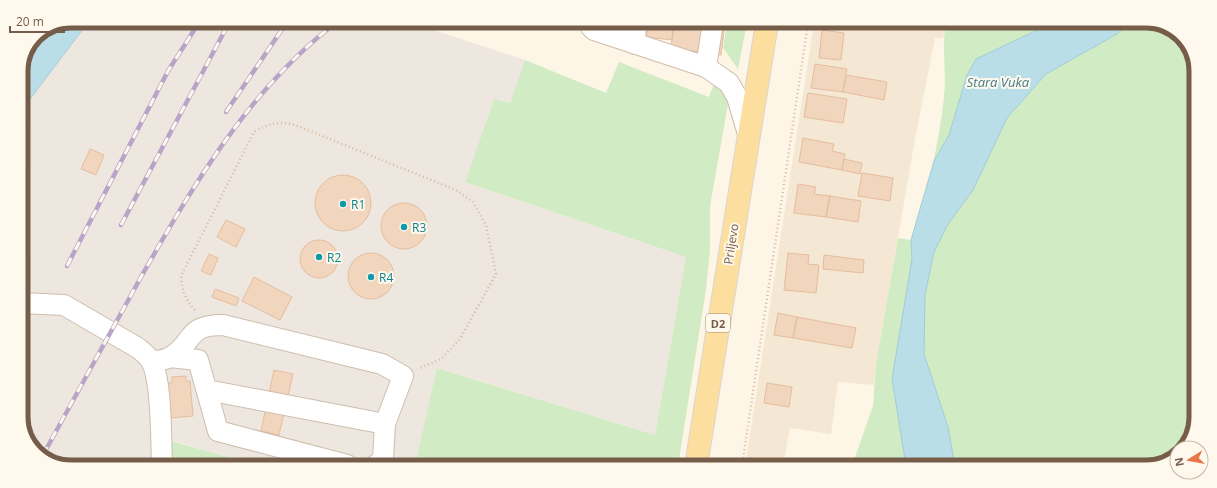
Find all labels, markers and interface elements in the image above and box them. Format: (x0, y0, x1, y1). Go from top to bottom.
scale bar (10, 8, 64, 34)
text: 20 m (16, 13, 44, 30)
water label: Stara Vuka (967, 73, 1030, 91)
place label: R1 (351, 196, 365, 213)
marker: R1 (338, 199, 348, 209)
place label: R3 (412, 219, 426, 236)
marker: R3 (399, 222, 409, 232)
street label: Priljevo (719, 222, 743, 266)
place label: R2 (327, 249, 341, 266)
marker: R2 (314, 252, 324, 262)
place label: R4 (379, 269, 393, 286)
marker: R4 (366, 272, 376, 282)
road number: D2 (706, 314, 730, 332)
north arrow (1169, 440, 1209, 480)
text: N (1170, 456, 1187, 468)

